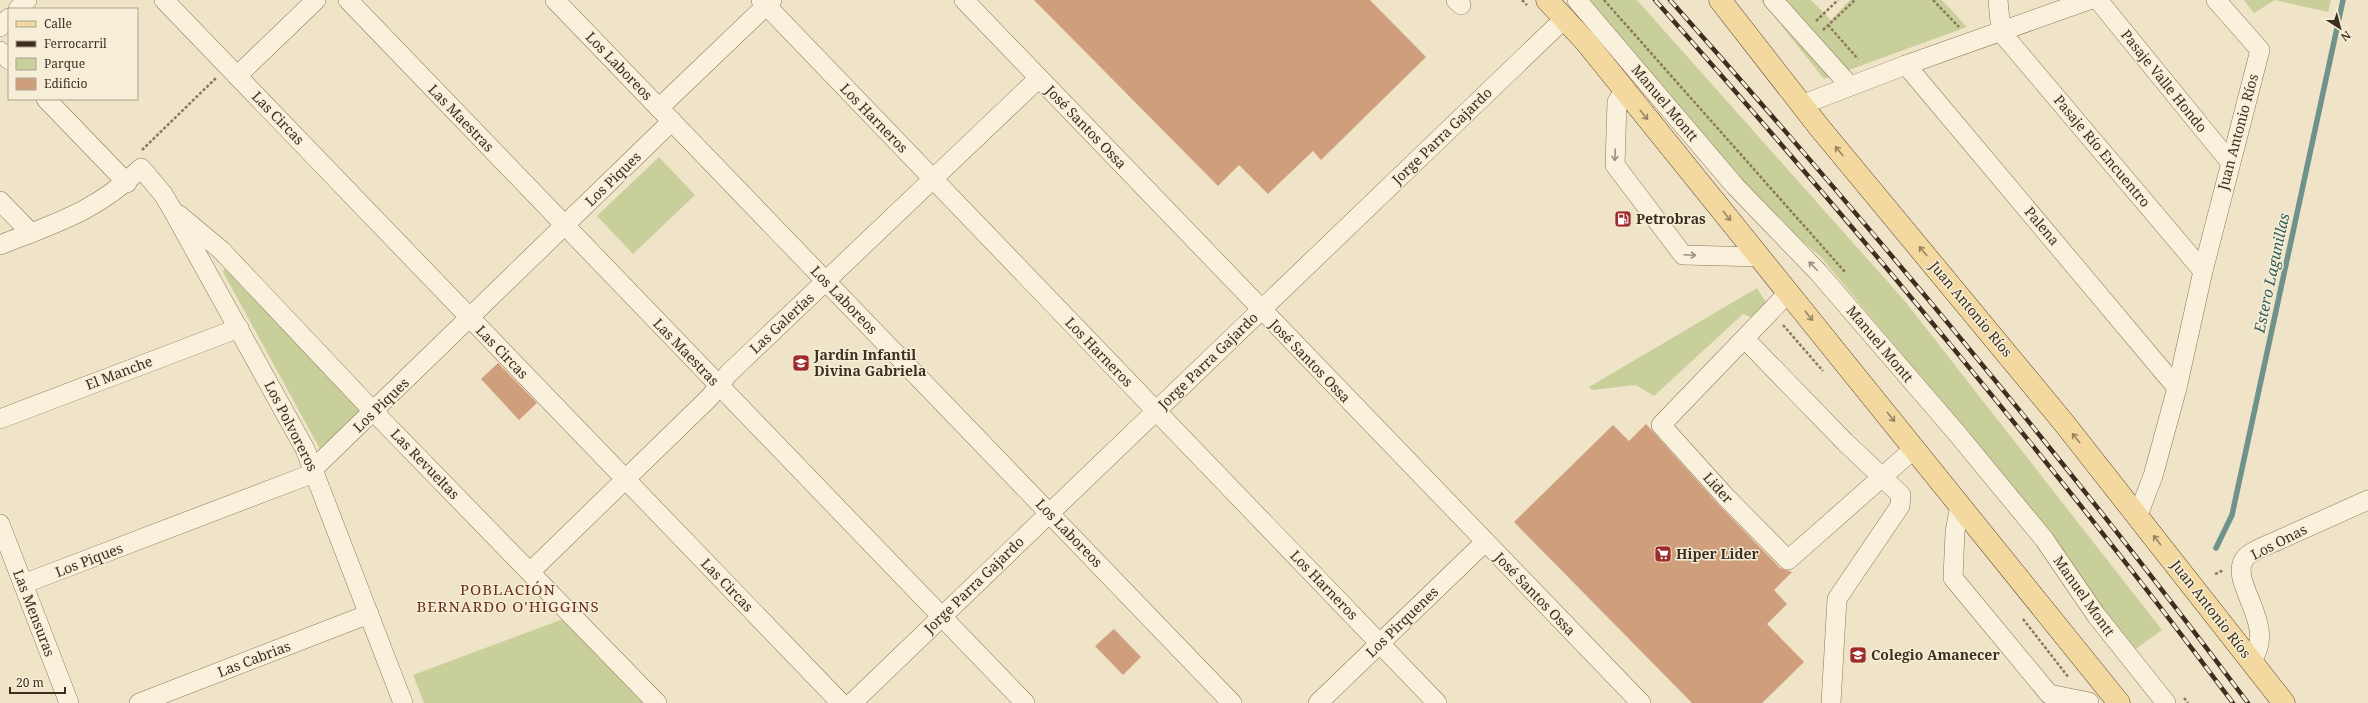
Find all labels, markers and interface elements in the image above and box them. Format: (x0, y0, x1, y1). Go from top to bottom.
legend (8, 8, 138, 100)
north arrow (2320, 8, 2360, 48)
text: Calle (44, 15, 72, 32)
street label: Pasaje Valle Hondo (2117, 25, 2212, 136)
street label: Los Laboreos (582, 27, 657, 104)
text: N (2338, 28, 2354, 45)
text: Ferrocarril (44, 35, 107, 52)
text: Parque (44, 55, 85, 72)
street label: Manuel Montt (1628, 60, 1703, 145)
street label: Juan Antonio Ríos (2213, 72, 2262, 193)
text: Edificio (44, 75, 87, 92)
street label: Los Harneros (836, 79, 912, 157)
street label: Las Maestras (424, 80, 498, 155)
street label: José Santos Ossa (1041, 80, 1131, 173)
street label: Jorge Parra Gajardo (1387, 83, 1496, 189)
street label: Las Circas (248, 87, 309, 148)
street label: Pasaje Río Encuentro (2050, 91, 2155, 211)
one-way arrow (1640, 110, 1649, 120)
one-way arrow (1834, 146, 1843, 157)
street label: Los Piques (581, 147, 645, 210)
one-way arrow (1611, 148, 1619, 161)
street label: Palena (2021, 202, 2064, 249)
fuel station icon: Petrobras (1613, 209, 1633, 229)
place label: Petrobras (1636, 209, 1706, 228)
one-way arrow (1722, 210, 1731, 221)
water label: Estero Lagunillas (2248, 211, 2294, 336)
one-way arrow (1918, 245, 1927, 256)
one-way arrow (1683, 252, 1696, 259)
street label: Juan Antonio Ríos (1925, 256, 2017, 361)
street label: Los Laboreos (807, 261, 882, 338)
one-way arrow (1808, 261, 1818, 271)
street label: Las Galerías (745, 288, 818, 357)
street label: Manuel Montt (1843, 301, 1918, 386)
street label: Jorge Parra Gajardo (1153, 308, 1262, 414)
one-way arrow (1804, 311, 1813, 322)
street label: Los Harneros (1061, 313, 1137, 391)
street label: Las Maestras (649, 314, 723, 389)
street label: José Santos Ossa (1265, 314, 1355, 407)
street label: Las Circas (472, 321, 533, 382)
place label: Jardín Infantil Divina Gabriela (813, 345, 926, 380)
street label: El Manche (83, 351, 155, 394)
school or university icon: Jardín Infantil Divina Gabriela (791, 353, 811, 373)
street label: Los Piques (349, 373, 413, 436)
street label: Los Polvoreros (261, 377, 322, 474)
one-way arrow (1886, 412, 1895, 423)
street label: Las Revueltas (387, 424, 464, 503)
one-way arrow (2072, 432, 2080, 443)
street label: Lider (1699, 468, 1738, 508)
street label: Los Laboreos (1032, 494, 1107, 571)
street label: Los Onas (2248, 519, 2310, 564)
street label: Jorge Parra Gajardo (919, 532, 1028, 638)
one-way arrow (2153, 534, 2161, 545)
street label: Los Piques (52, 538, 125, 581)
supermarket icon: Hiper Lider (1653, 544, 1673, 564)
place label: Hiper Lider (1676, 544, 1760, 563)
street label: Los Harneros (1286, 546, 1362, 624)
street label: José Santos Ossa (1490, 547, 1580, 640)
street label: Manuel Montt (2050, 552, 2119, 640)
street label: Las Circas (697, 554, 758, 615)
street label: Juan Antonio Ríos (2166, 555, 2256, 662)
street label: Las Mensuras (9, 567, 60, 659)
district label: POBLACIÓN BERNARDO O'HIGGINS (416, 579, 600, 616)
street label: Los Pirquenes (1361, 582, 1442, 661)
street label: Las Cabrias (215, 636, 293, 681)
school or university icon: Colegio Amanecer (1848, 645, 1868, 665)
place label: Colegio Amanecer (1871, 645, 2000, 664)
scale bar (10, 669, 65, 695)
text: 20 m (16, 674, 44, 691)

